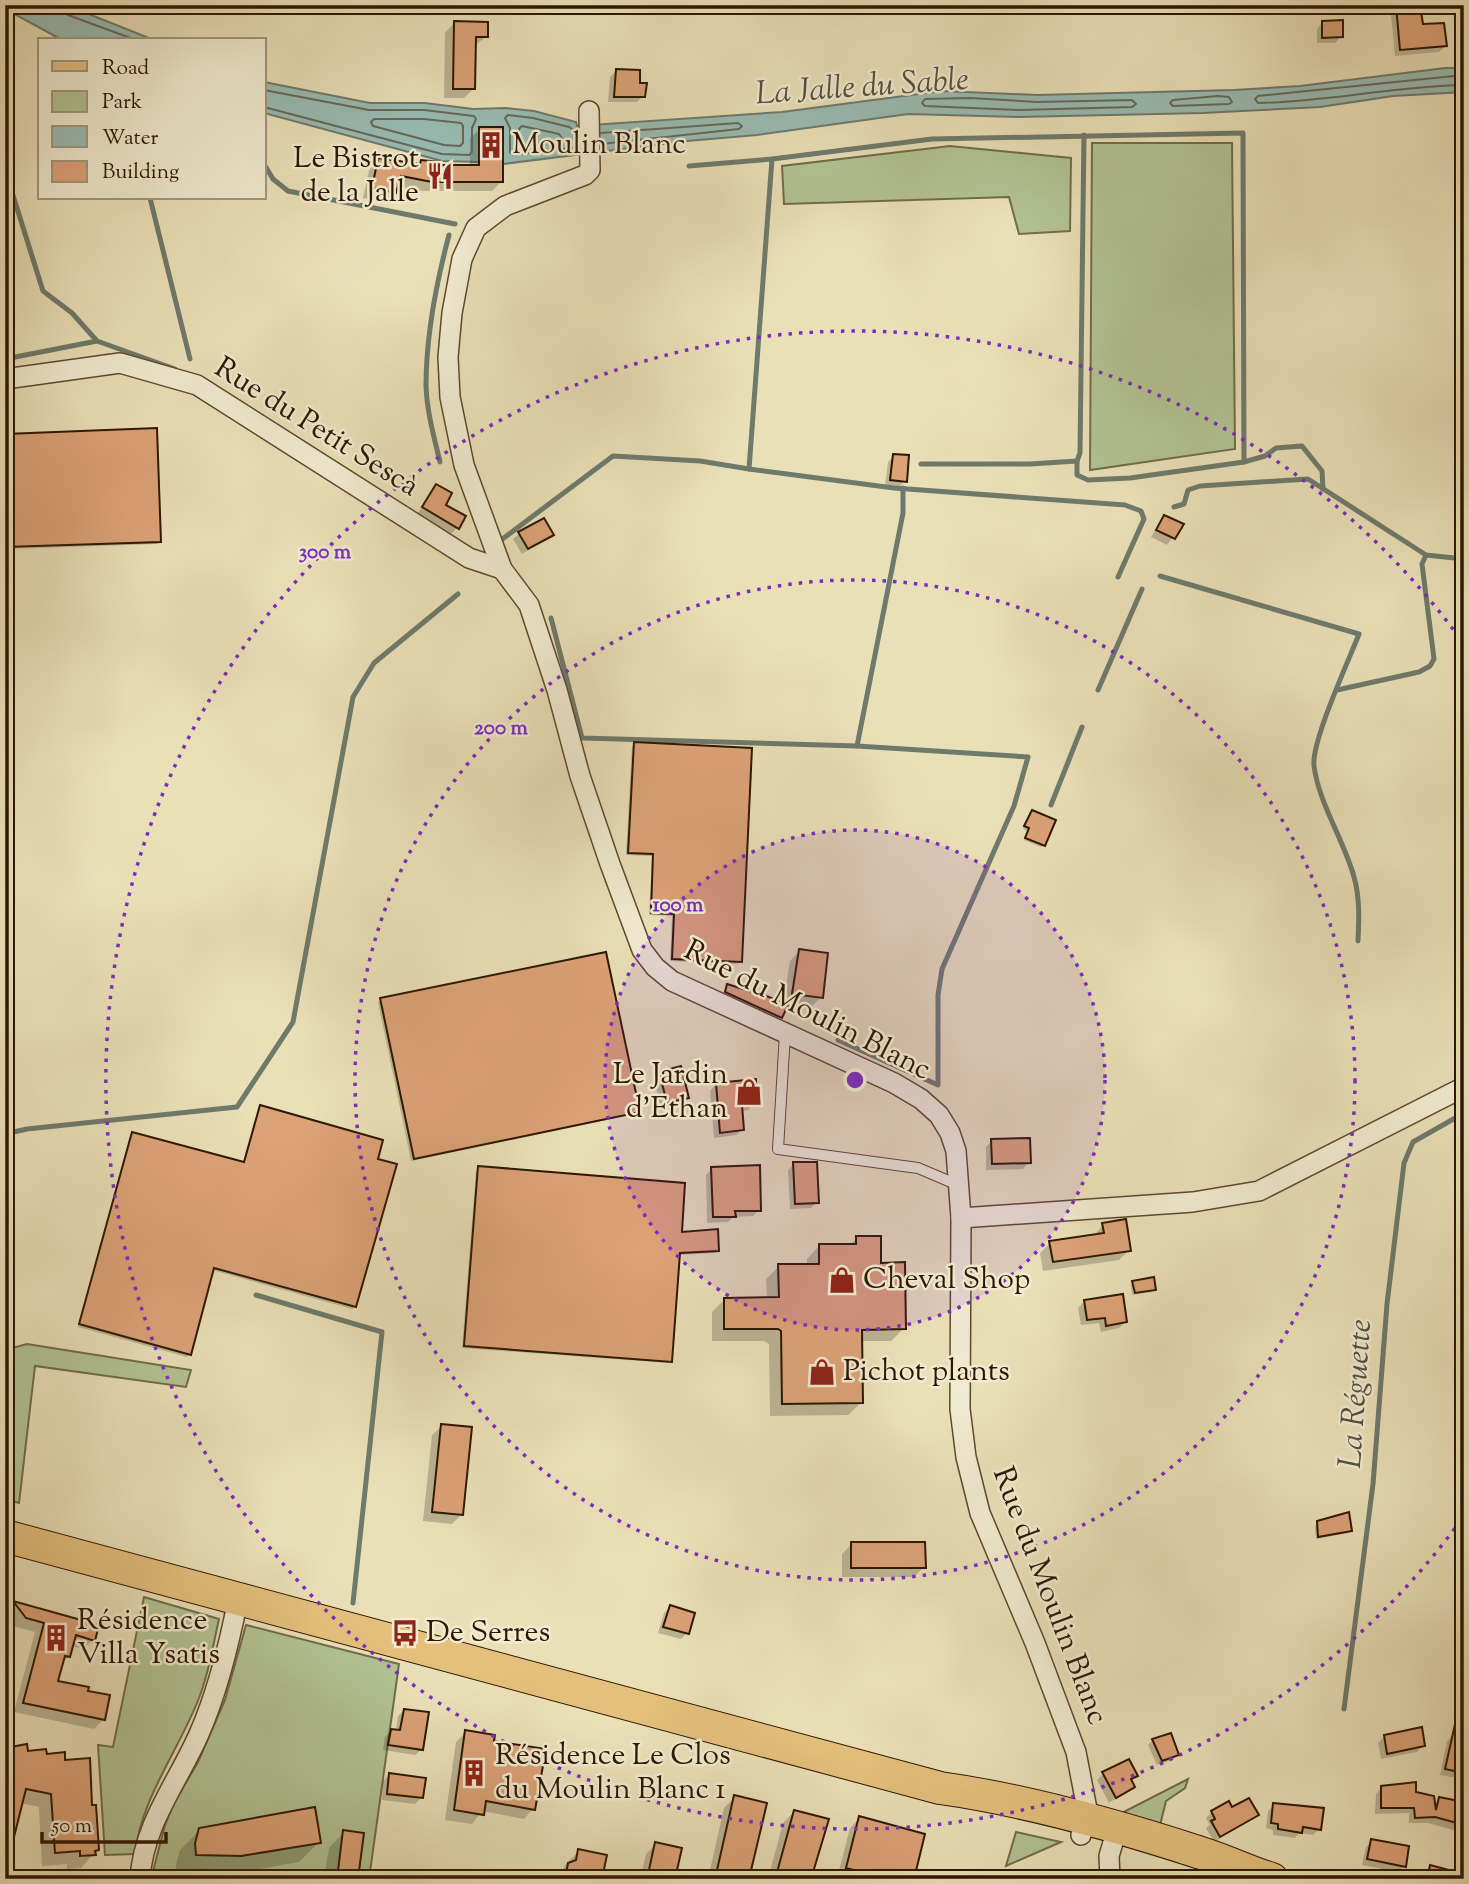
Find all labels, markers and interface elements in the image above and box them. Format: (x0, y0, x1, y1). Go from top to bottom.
legend (38, 38, 266, 200)
text: Road (102, 54, 149, 84)
water label: La Jalle du Sable (754, 58, 970, 118)
text: Park (102, 88, 143, 118)
text: Water (102, 124, 159, 154)
place label: Moulin Blanc (512, 124, 686, 167)
building icon: Moulin Blanc (476, 130, 506, 160)
place label: Le Bistrot de la Jalle (293, 138, 419, 215)
text: Building (102, 158, 179, 188)
restaurant icon: Le Bistrot de la Jalle (425, 161, 455, 191)
street label: Rue du Petit Sescà (205, 348, 427, 508)
text: 300 m (299, 538, 352, 568)
text: 200 m (474, 714, 529, 744)
text: 100 m (653, 891, 704, 921)
street label: Rue du Moulin Blanc (676, 930, 938, 1092)
place label: Le Jardin d'Ethan (613, 1054, 728, 1131)
centre of rings (843, 1068, 867, 1092)
shop icon: Le Jardin d'Ethan (734, 1077, 764, 1107)
place label: Cheval Shop (863, 1259, 1030, 1302)
shop icon: Cheval Shop (827, 1265, 857, 1295)
water label: La Réguette (1329, 1318, 1385, 1470)
place label: Pichot plants (843, 1351, 1010, 1394)
shop icon: Pichot plants (807, 1357, 837, 1387)
street label: Rue du Moulin Blanc (980, 1461, 1118, 1731)
place label: Résidence Villa Ysatis (77, 1600, 220, 1677)
place label: De Serres (426, 1612, 550, 1655)
bus stop icon: De Serres (390, 1618, 420, 1648)
building icon: Résidence Villa Ysatis (41, 1623, 71, 1653)
place label: Résidence Le Clos du Moulin Blanc 1 (495, 1735, 731, 1812)
building icon: Résidence Le Clos du Moulin Blanc 1 (459, 1758, 489, 1788)
scale bar (42, 1800, 166, 1844)
text: 50 m (51, 1812, 92, 1842)

